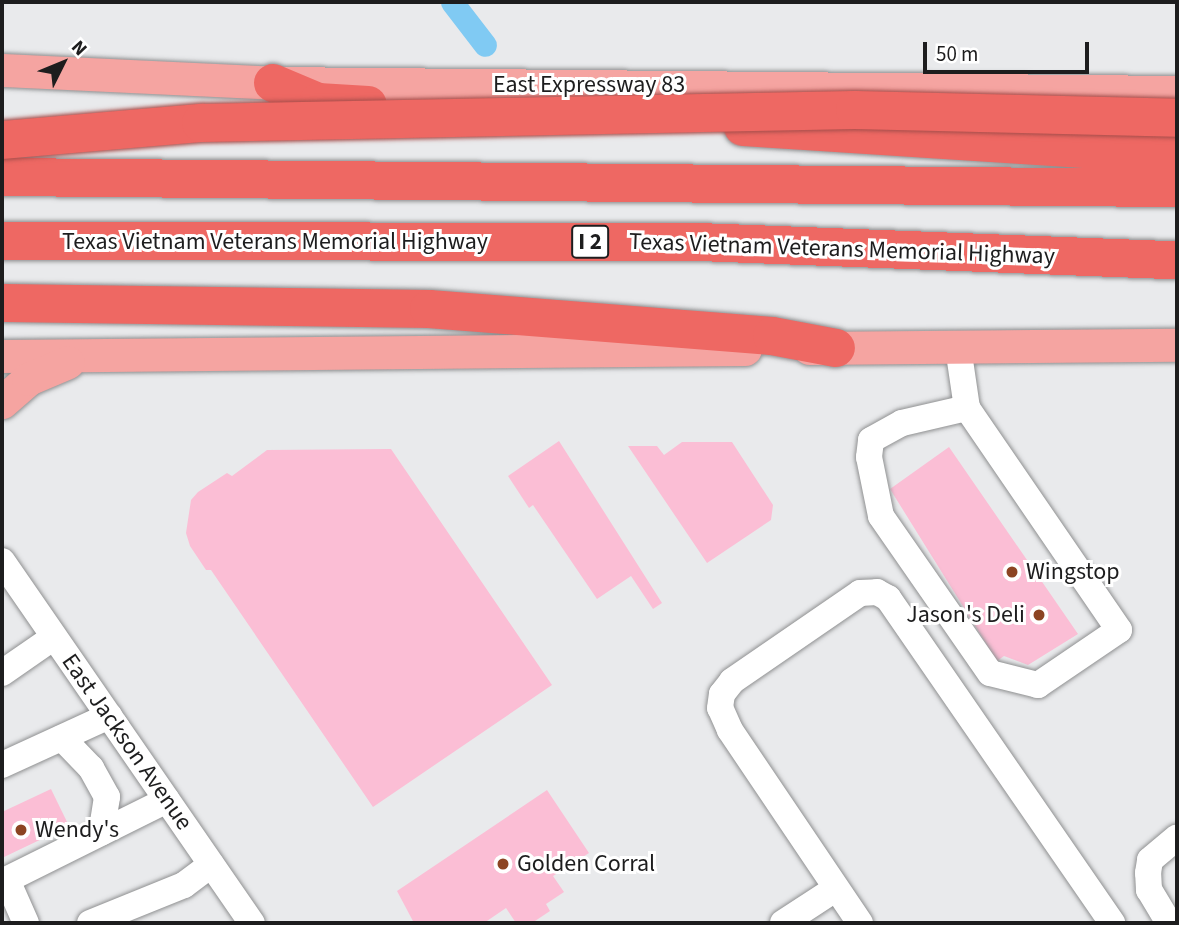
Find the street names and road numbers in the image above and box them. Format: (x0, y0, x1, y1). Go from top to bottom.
street label: East Expressway 83 (493, 71, 685, 99)
road number: I 2 (571, 222, 609, 262)
street label: Texas Vietnam Veterans Memorial Highway (629, 227, 1055, 271)
street label: Texas Vietnam Veterans Memorial Highway (62, 228, 488, 256)
street label: East Jackson Avenue (55, 648, 199, 836)

